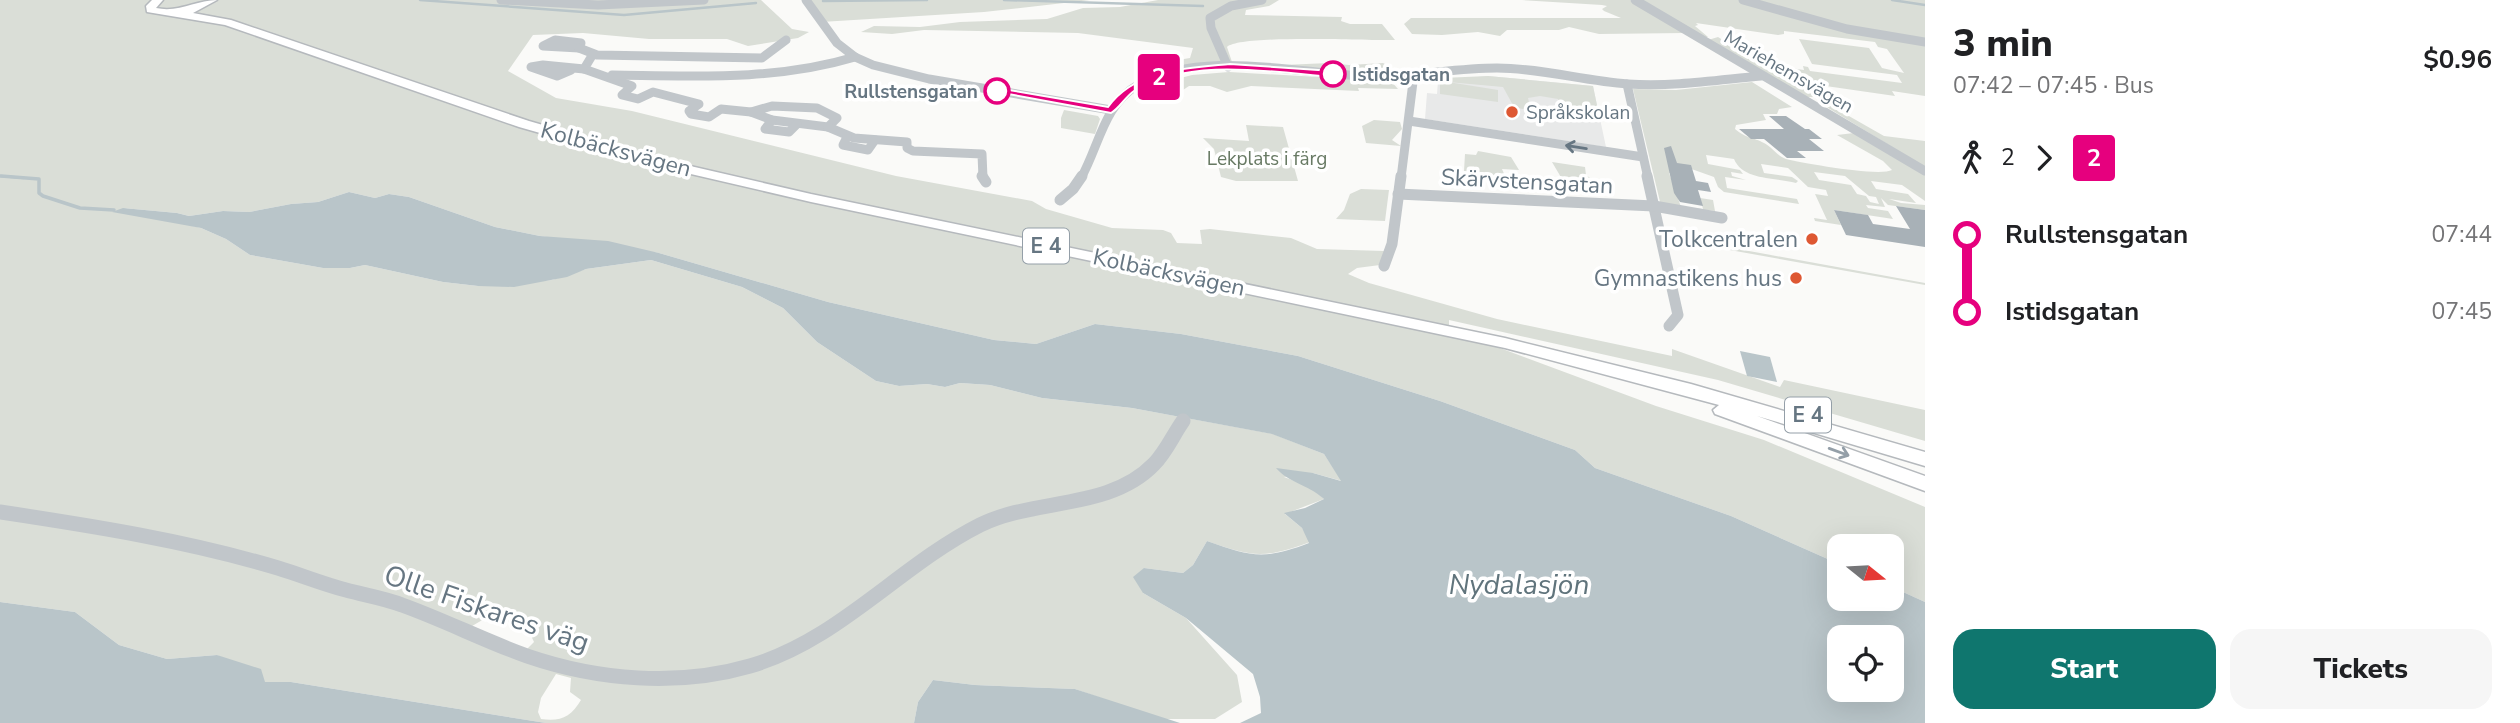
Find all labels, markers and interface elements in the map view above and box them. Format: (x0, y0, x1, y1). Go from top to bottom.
text: 3 min (1953, 18, 2053, 69)
street label: Mariehemsvägen (1719, 24, 1858, 119)
text: $0.96 (2423, 42, 2492, 77)
line badge: 2 (1136, 54, 1182, 100)
text: 2 (1152, 61, 1166, 93)
marker: Istidsgatan (1320, 61, 1346, 87)
place label: Istidsgatan (1352, 62, 1450, 88)
text: 07:42 – 07:45 · Bus (1953, 70, 2154, 101)
marker: Rullstensgatan (984, 78, 1010, 104)
place label: Rullstensgatan (844, 79, 978, 105)
place label: Språkskolan (1526, 100, 1630, 126)
marker: Språkskolan (1504, 104, 1520, 120)
street label: Kolbäcksvägen (537, 114, 695, 184)
icon: walk (1953, 139, 1991, 177)
icon: forward (2025, 139, 2063, 177)
one-way arrow (1565, 140, 1588, 153)
text: 2 (2001, 142, 2015, 173)
text: 2 (2087, 142, 2101, 174)
park label: Lekplats i färg (1207, 146, 1327, 172)
street label: Skärvstensgatan (1440, 162, 1614, 201)
text: Rullstensgatan (2005, 217, 2188, 252)
text: 07:44 (2432, 219, 2492, 250)
place label: Tolkcentralen (1659, 224, 1798, 255)
road number: E 4 (1023, 229, 1069, 264)
marker: Tolkcentralen (1804, 231, 1820, 247)
street label: Kolbäcksvägen (1090, 241, 1248, 304)
place label: Gymnastikens hus (1594, 263, 1782, 294)
marker: Gymnastikens hus (1788, 270, 1804, 286)
text: Istidsgatan (2005, 294, 2139, 329)
text: 07:45 (2432, 296, 2492, 327)
road number: E 4 (1785, 398, 1831, 432)
one-way arrow (1827, 446, 1849, 459)
north arrow (1827, 534, 1904, 611)
map controls (1827, 534, 1904, 702)
street label: Olle Fiskares väg (379, 556, 594, 662)
water label: Nydalasjön (1449, 566, 1589, 604)
button: locate (1827, 625, 1904, 702)
button: Start (1953, 629, 2216, 709)
button: Tickets (2230, 629, 2492, 709)

